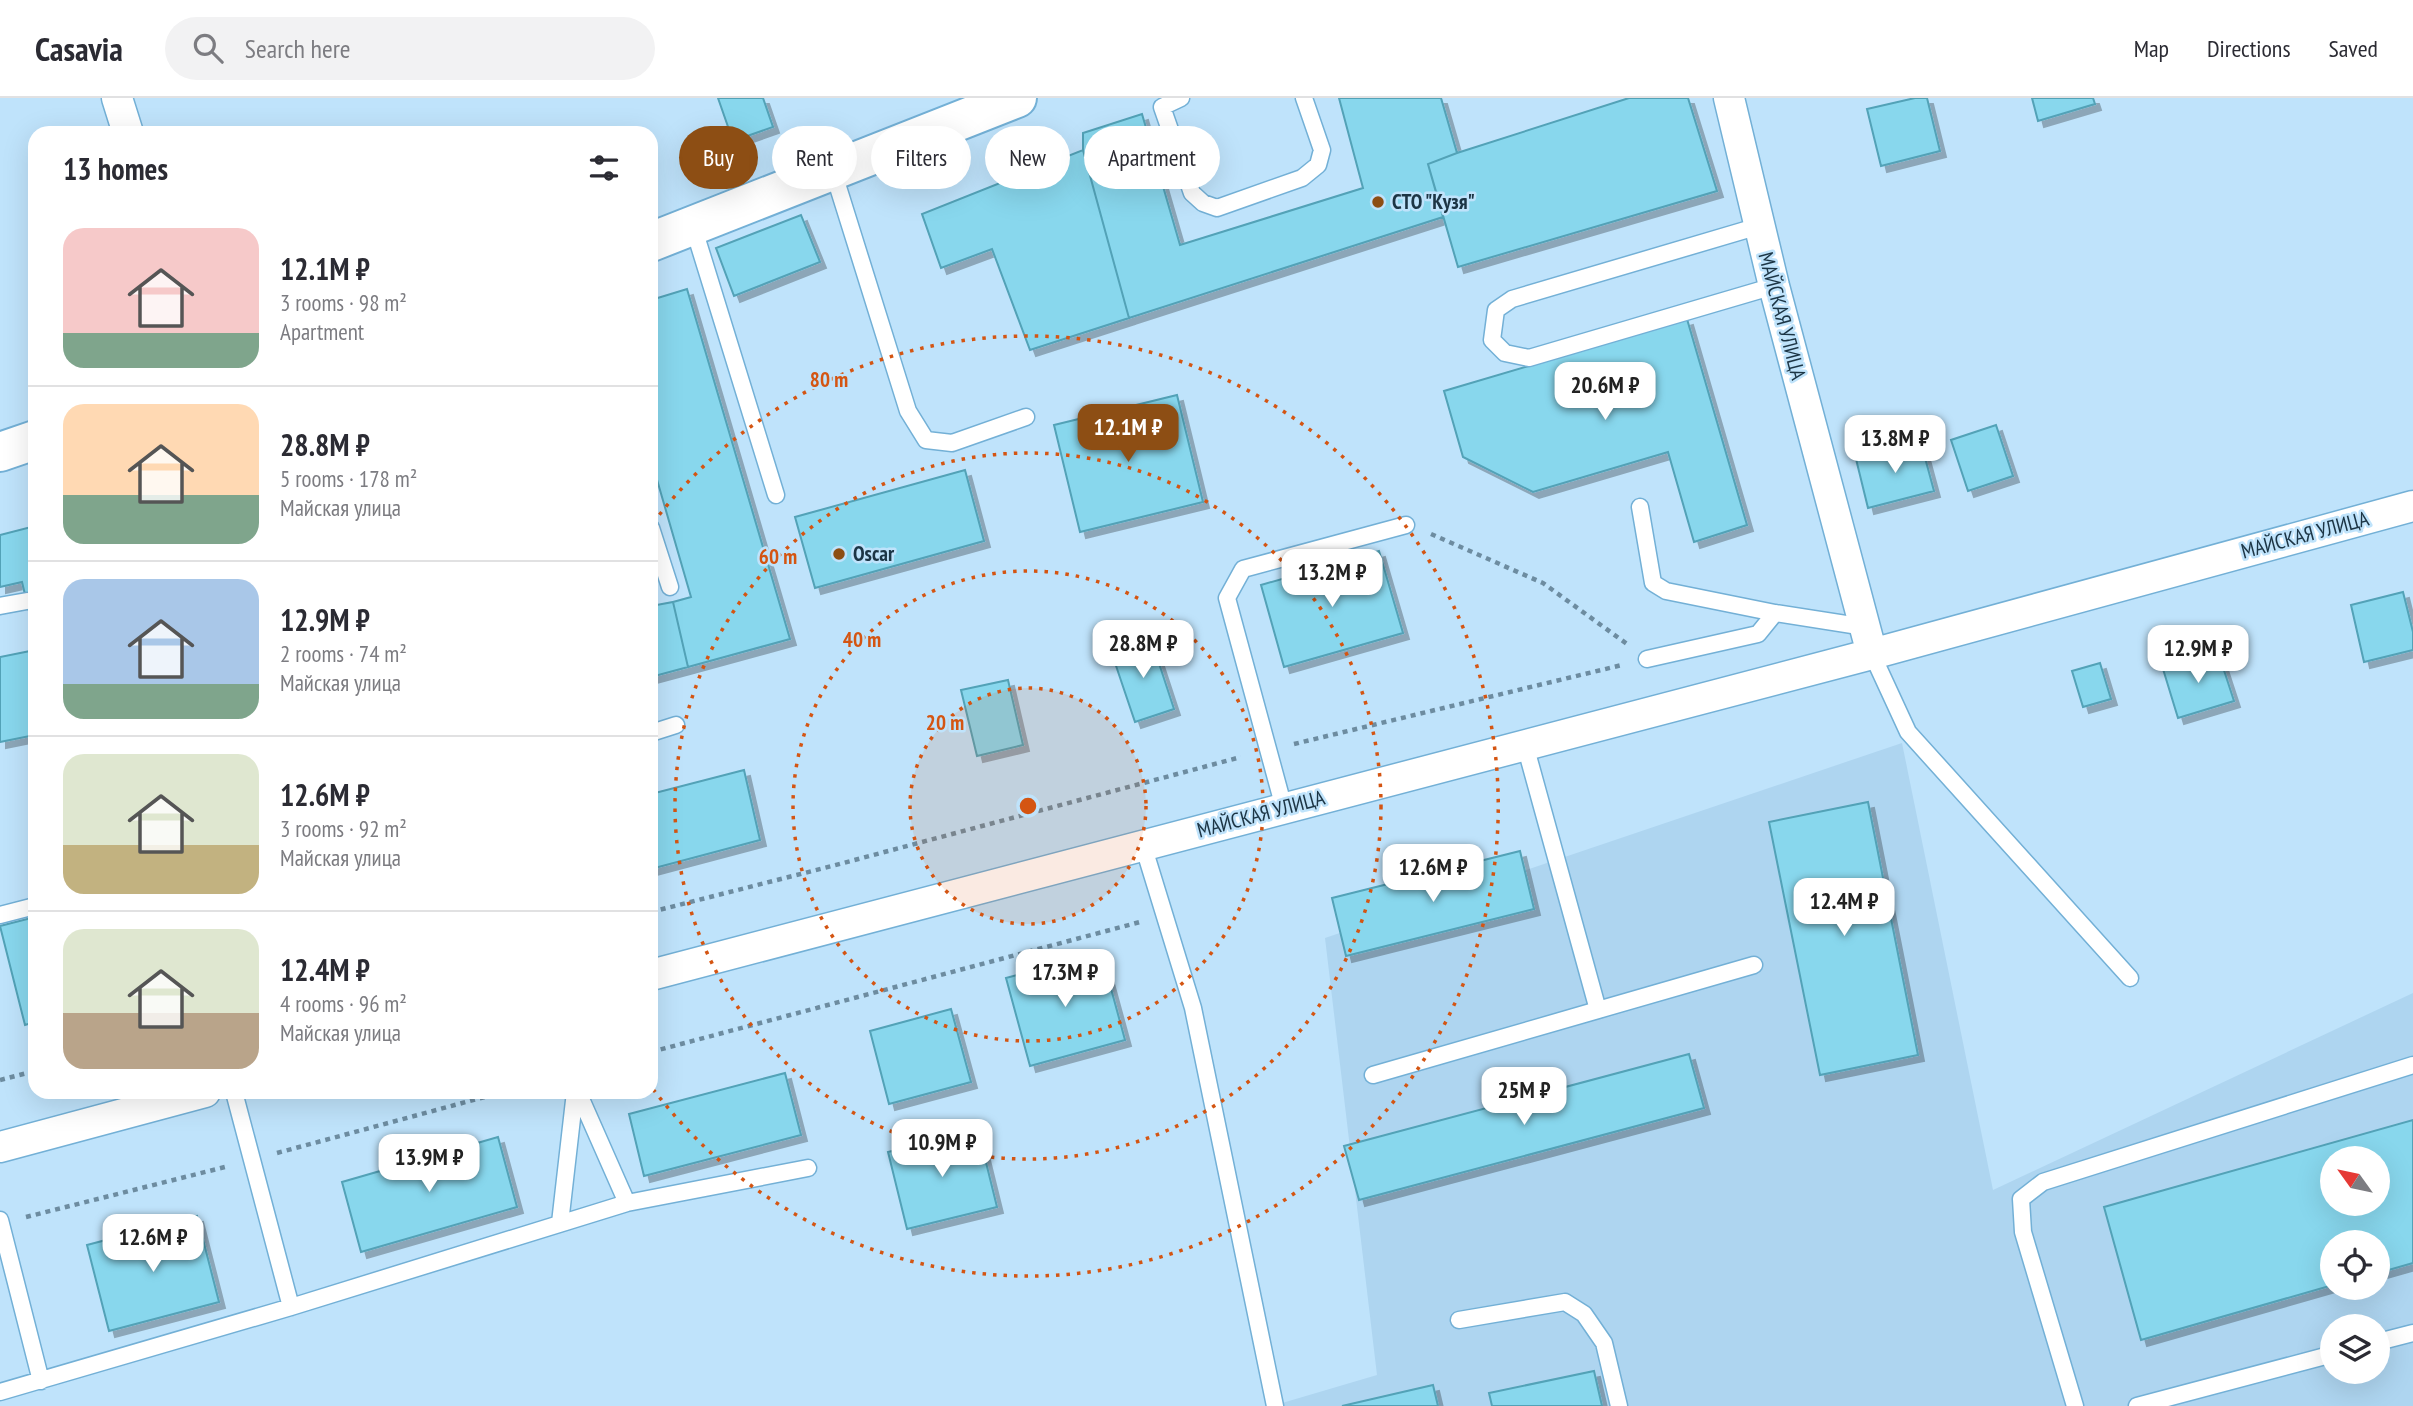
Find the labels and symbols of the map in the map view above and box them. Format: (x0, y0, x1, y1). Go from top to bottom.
place label: СТО "Кузя" (1392, 188, 1475, 215)
marker: СТО "Кузя" (1370, 194, 1386, 210)
street label: МАЙСКАЯ УЛИЦА (1752, 249, 1812, 383)
pin: 20.6M ₽ (1540, 362, 1670, 422)
text: 80 m (810, 366, 848, 393)
pin: 12.1M ₽ (1063, 404, 1193, 464)
pin: 13.8M ₽ (1830, 416, 1960, 475)
street label: МАЙСКАЯ УЛИЦА (2238, 505, 2372, 565)
place label: Oscar (853, 540, 895, 567)
text: 60 m (759, 543, 797, 570)
marker: Oscar (831, 546, 847, 562)
pin: 13.2M ₽ (1267, 550, 1397, 609)
pin: 28.8M ₽ (1078, 620, 1208, 680)
text: 40 m (843, 626, 881, 653)
pin: 12.9M ₽ (2133, 626, 2263, 685)
text: 20 m (926, 709, 964, 736)
street label: МАЙСКАЯ УЛИЦА (1194, 784, 1328, 844)
centre of rings (1016, 794, 1040, 818)
pin: 12.6M ₽ (1368, 844, 1498, 904)
pin: 12.4M ₽ (1779, 878, 1909, 938)
pin: 17.3M ₽ (1000, 950, 1130, 1009)
pin: 25M ₽ (1475, 1068, 1573, 1127)
pin: 10.9M ₽ (877, 1119, 1007, 1179)
pin: 13.9M ₽ (364, 1134, 494, 1194)
north arrow (2320, 1146, 2390, 1216)
pin: 12.6M ₽ (88, 1214, 218, 1274)

